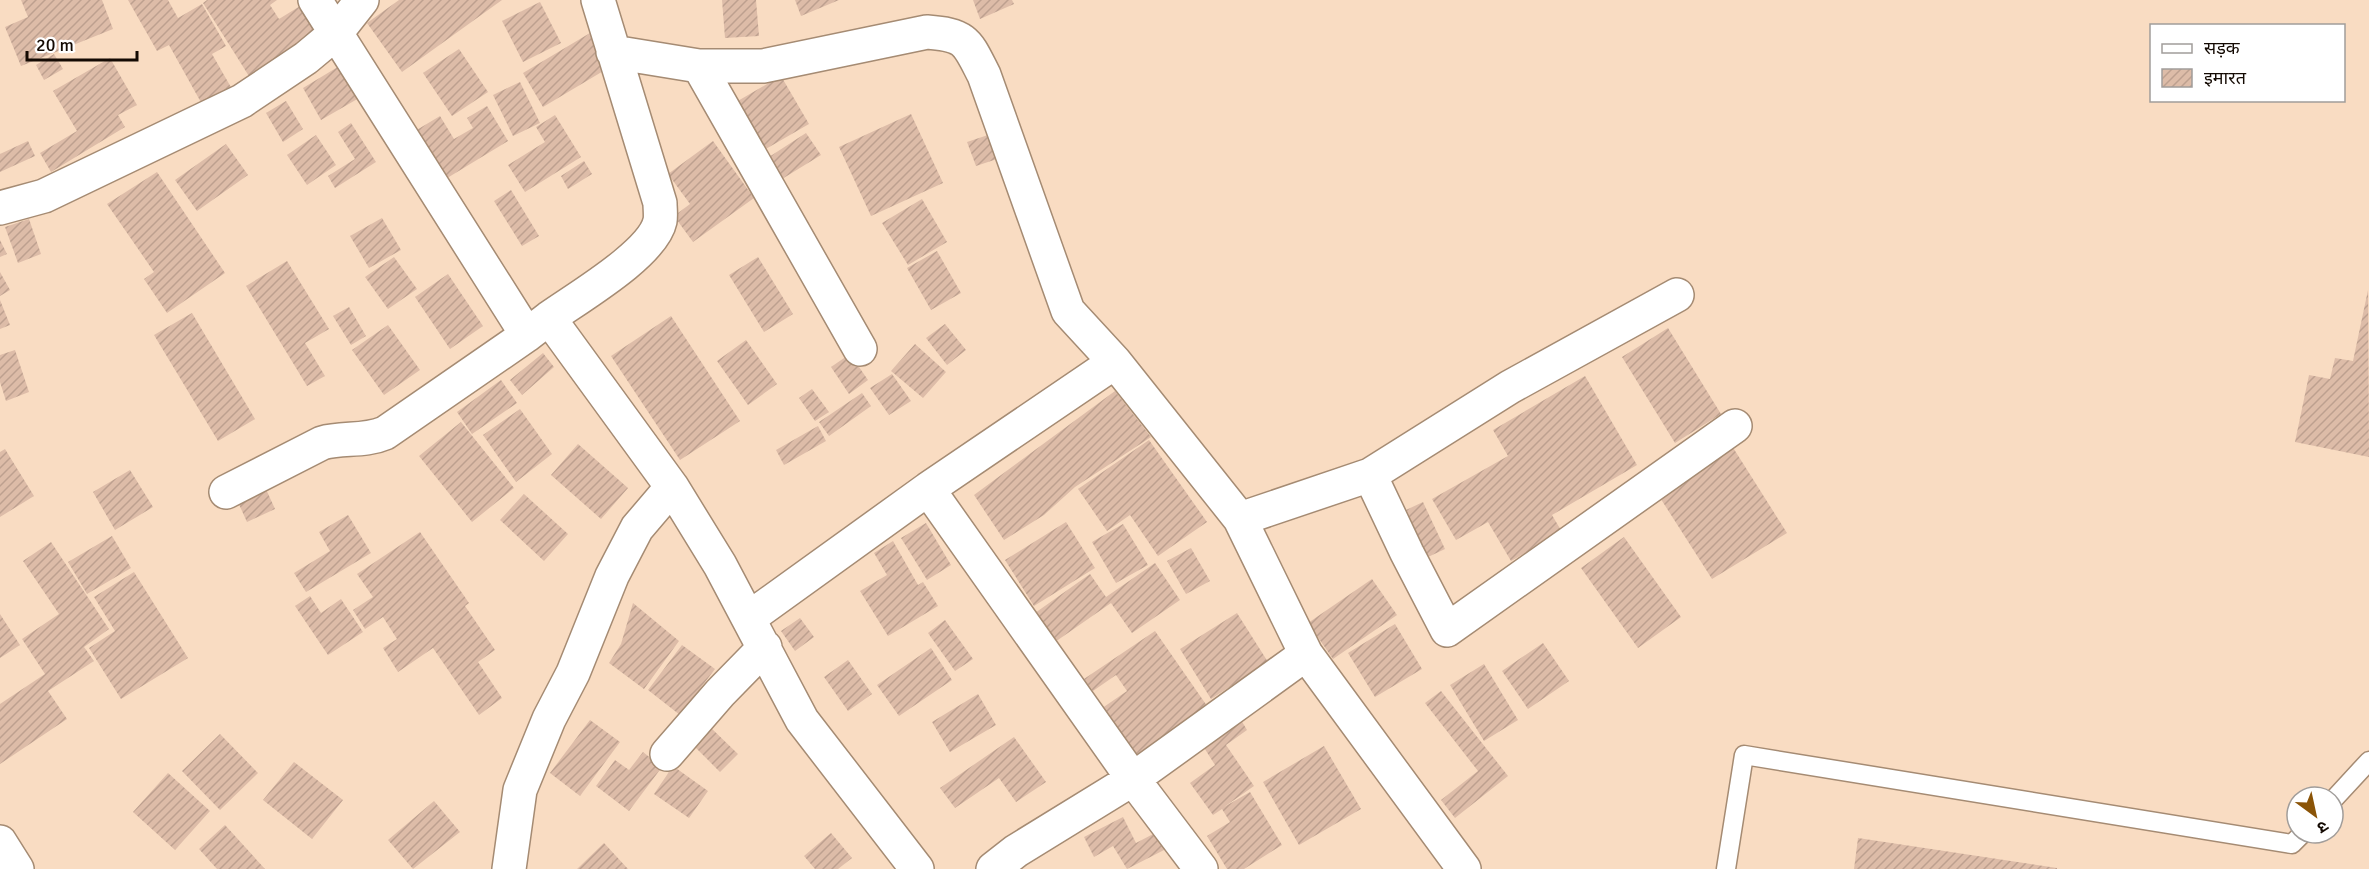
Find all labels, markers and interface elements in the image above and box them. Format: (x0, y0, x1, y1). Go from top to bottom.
scale bar (27, 24, 136, 62)
legend (2150, 24, 2345, 102)
text: 20 m (36, 34, 74, 56)
text: सड़क (2204, 37, 2241, 59)
text: इमारत (2204, 67, 2247, 89)
north arrow (2285, 785, 2345, 845)
text: उ (2313, 816, 2332, 838)

